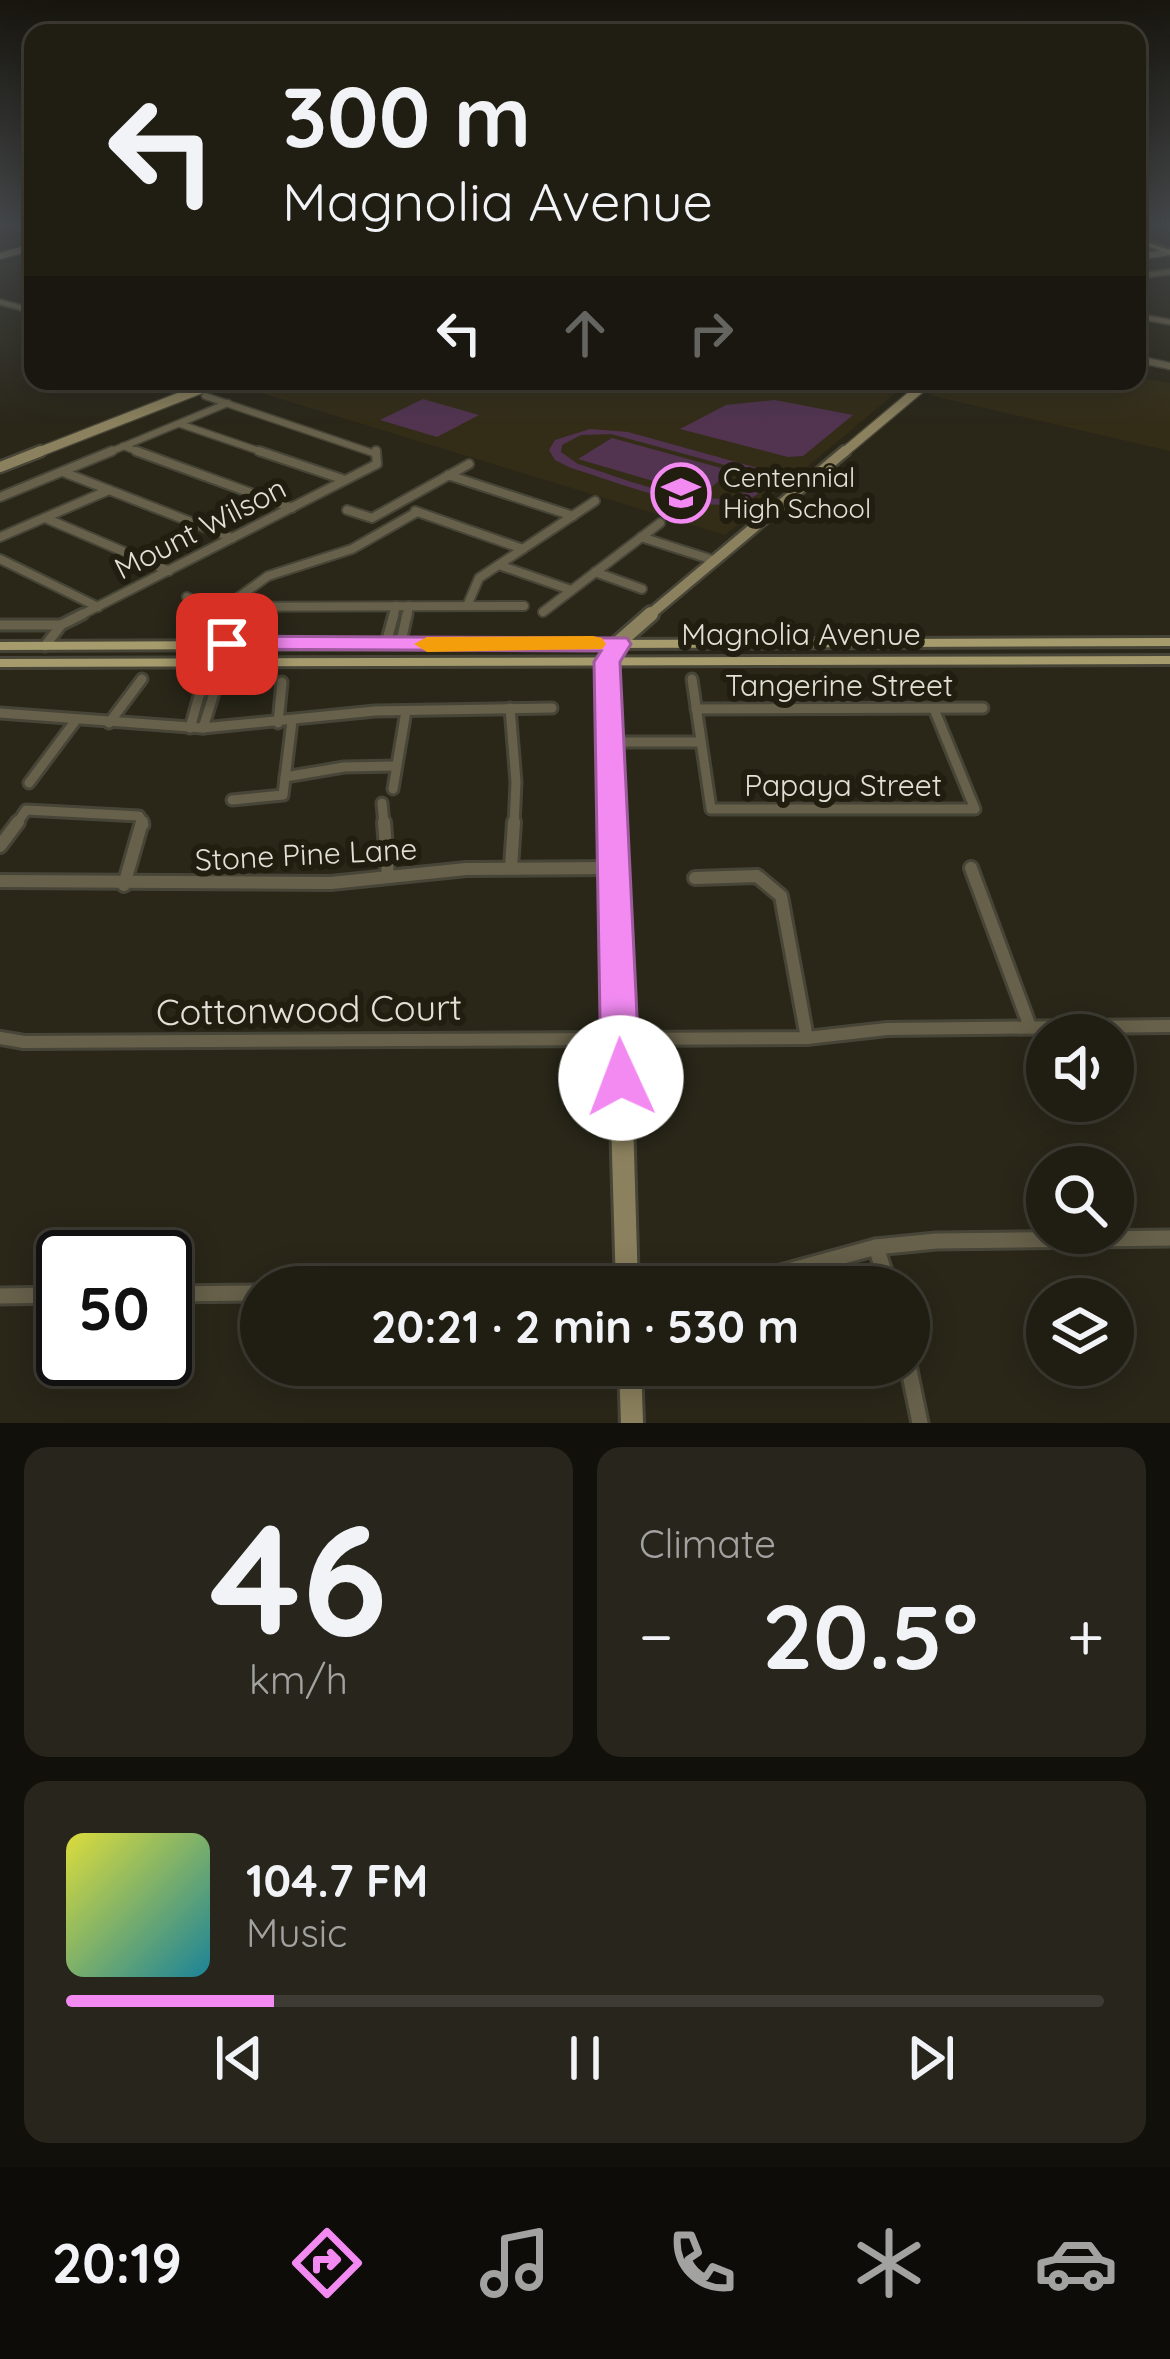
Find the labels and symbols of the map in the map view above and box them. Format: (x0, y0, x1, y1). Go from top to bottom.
place label: Centennial High School (723, 460, 871, 525)
school or university icon: Centennial High School (650, 462, 712, 524)
street label: Mount Wilson (108, 469, 292, 587)
pin (176, 593, 278, 695)
street label: Magnolia Avenue (681, 615, 921, 653)
street label: Tangerine Street (725, 666, 953, 704)
street label: Papaya Street (744, 766, 942, 804)
street label: Stone Pine Lane (194, 829, 418, 879)
street label: Cottonwood Court (156, 984, 462, 1034)
position arrow (558, 1015, 684, 1141)
speed limit sign: 50 (36, 1230, 192, 1386)

